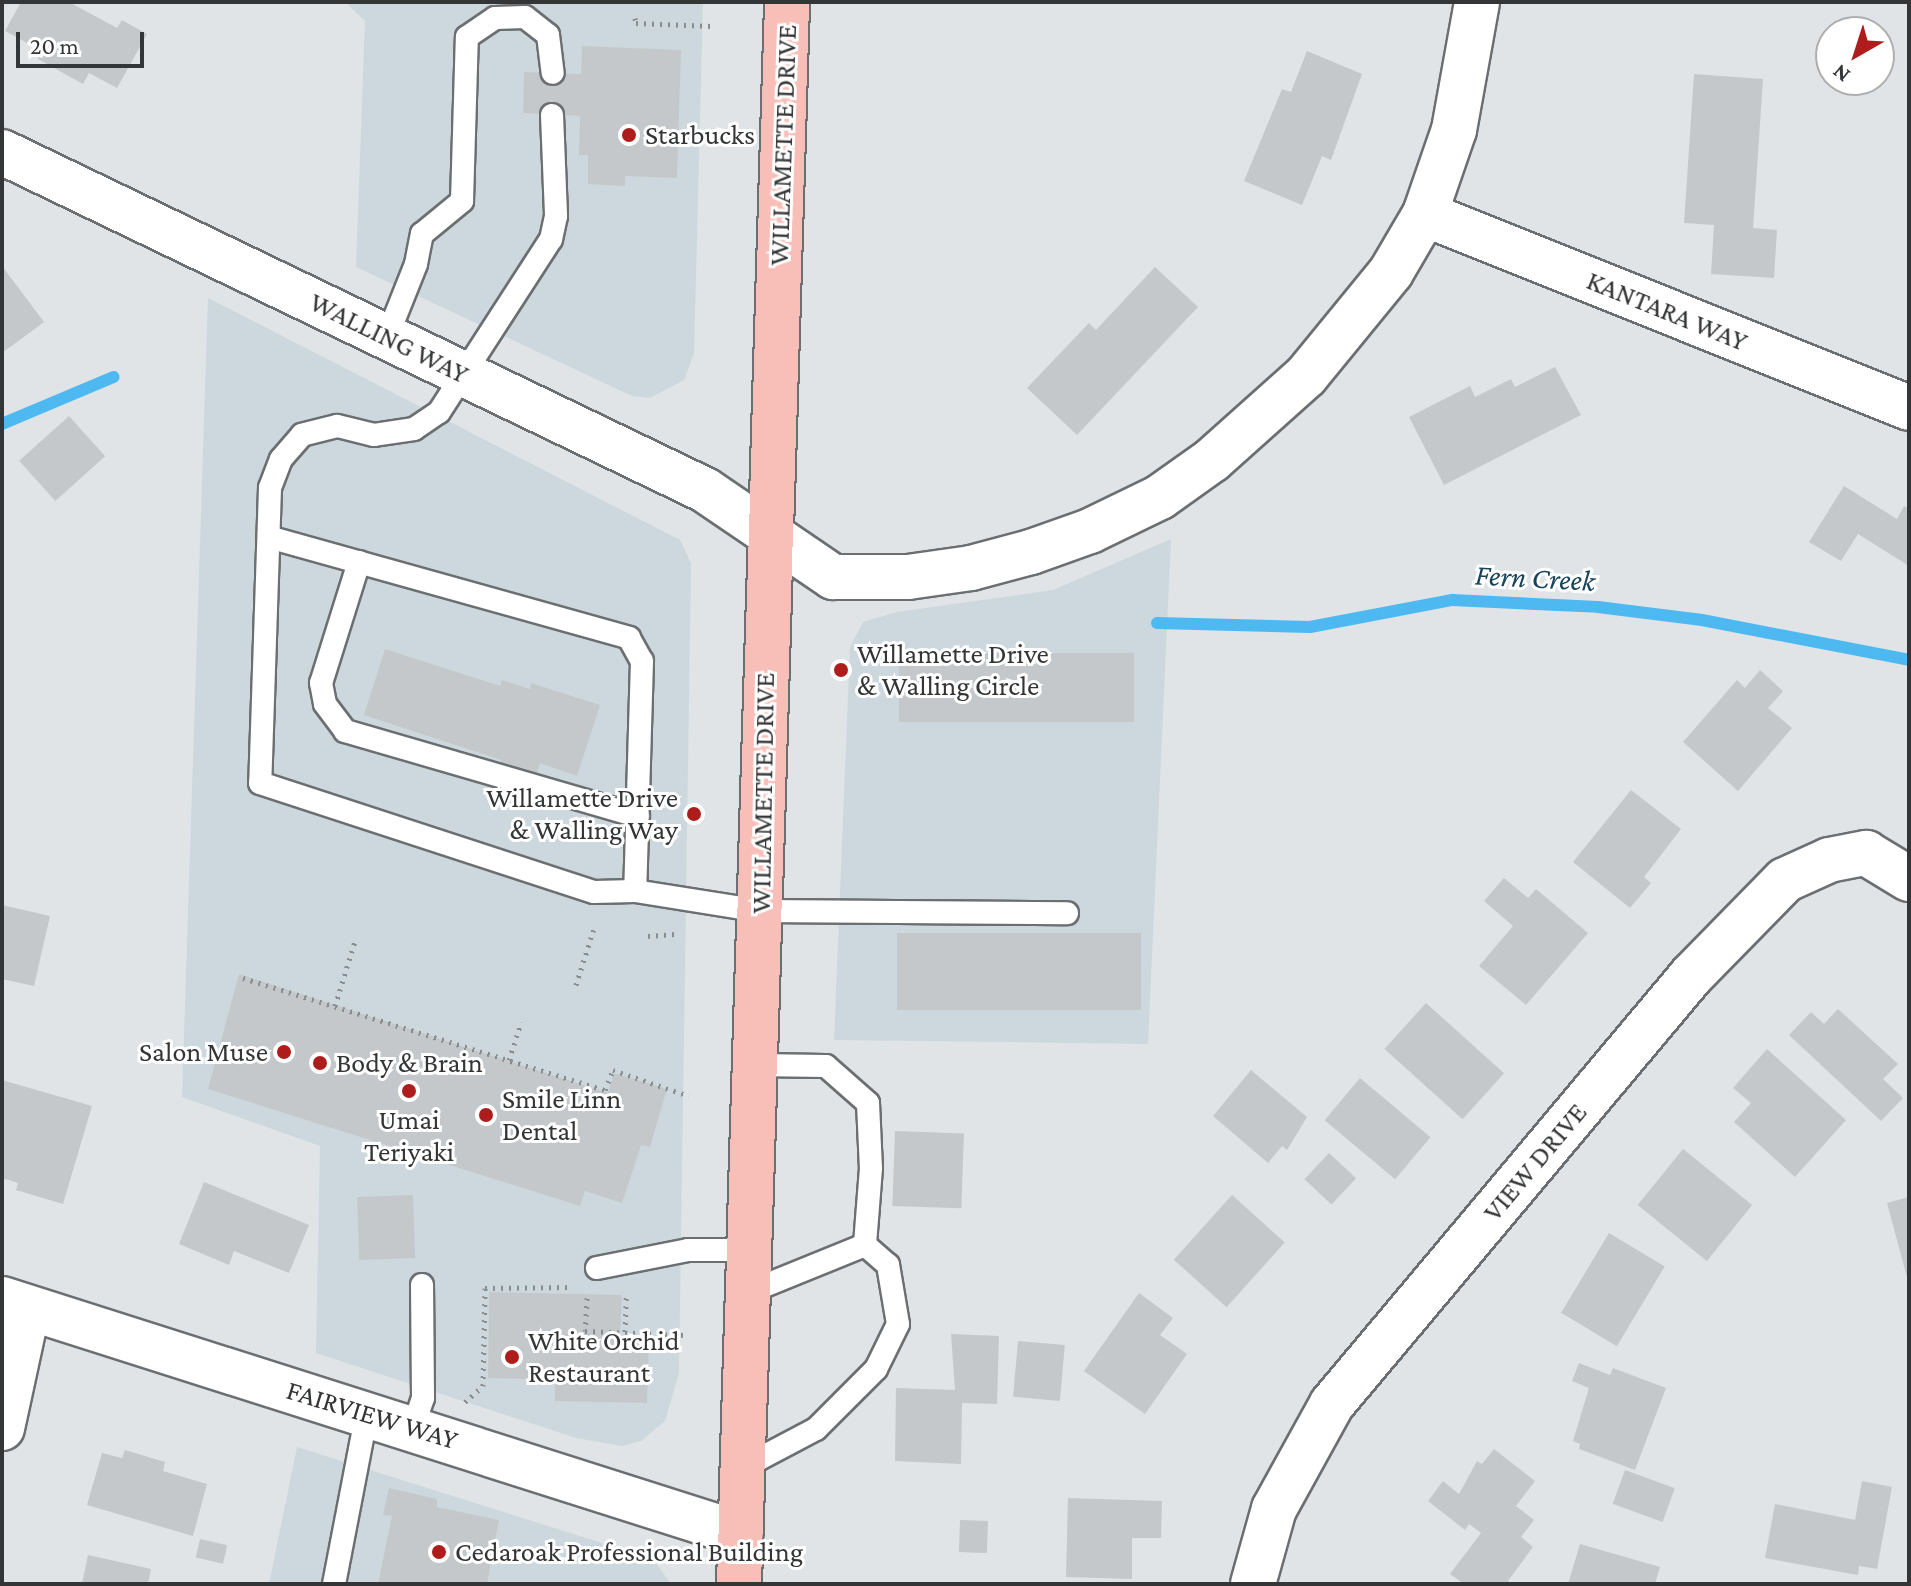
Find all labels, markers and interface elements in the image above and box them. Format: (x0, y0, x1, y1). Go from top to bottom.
scale bar (20, 16, 148, 66)
north arrow (1815, 16, 1895, 96)
street label: WILLAMETTE DRIVE (762, 24, 804, 266)
text: 20 m (30, 32, 79, 59)
text: N (1827, 59, 1855, 88)
place label: Starbucks (645, 118, 755, 152)
marker: Starbucks (620, 126, 638, 144)
street label: KANTARA WAY (1582, 264, 1752, 358)
street label: WALLING WAY (304, 285, 474, 391)
water label: Fern Creek (1474, 557, 1596, 599)
place label: Willamette Drive & Walling Circle (857, 637, 1049, 703)
marker: Willamette Drive & Walling Circle (832, 661, 850, 679)
street label: WILLAMETTE DRIVE (744, 672, 782, 914)
place label: Willamette Drive & Walling Way (486, 781, 678, 847)
marker: Willamette Drive & Walling Way (685, 805, 703, 823)
place label: Salon Muse (139, 1035, 268, 1069)
marker: Salon Muse (275, 1043, 293, 1061)
place label: Body & Brain (336, 1046, 483, 1080)
marker: Body & Brain (311, 1054, 329, 1072)
marker: Umai Teriyaki (400, 1082, 418, 1100)
place label: Smile Linn Dental (502, 1082, 621, 1148)
street label: VIEW DRIVE (1476, 1096, 1594, 1228)
place label: Umai Teriyaki (364, 1103, 454, 1169)
marker: Smile Linn Dental (477, 1106, 495, 1124)
place label: White Orchid Restaurant (528, 1324, 679, 1390)
marker: White Orchid Restaurant (503, 1348, 521, 1366)
street label: FAIRVIEW WAY (282, 1373, 462, 1457)
place label: Cedaroak Professional Building (455, 1535, 803, 1569)
marker: Cedaroak Professional Building (430, 1543, 448, 1561)

